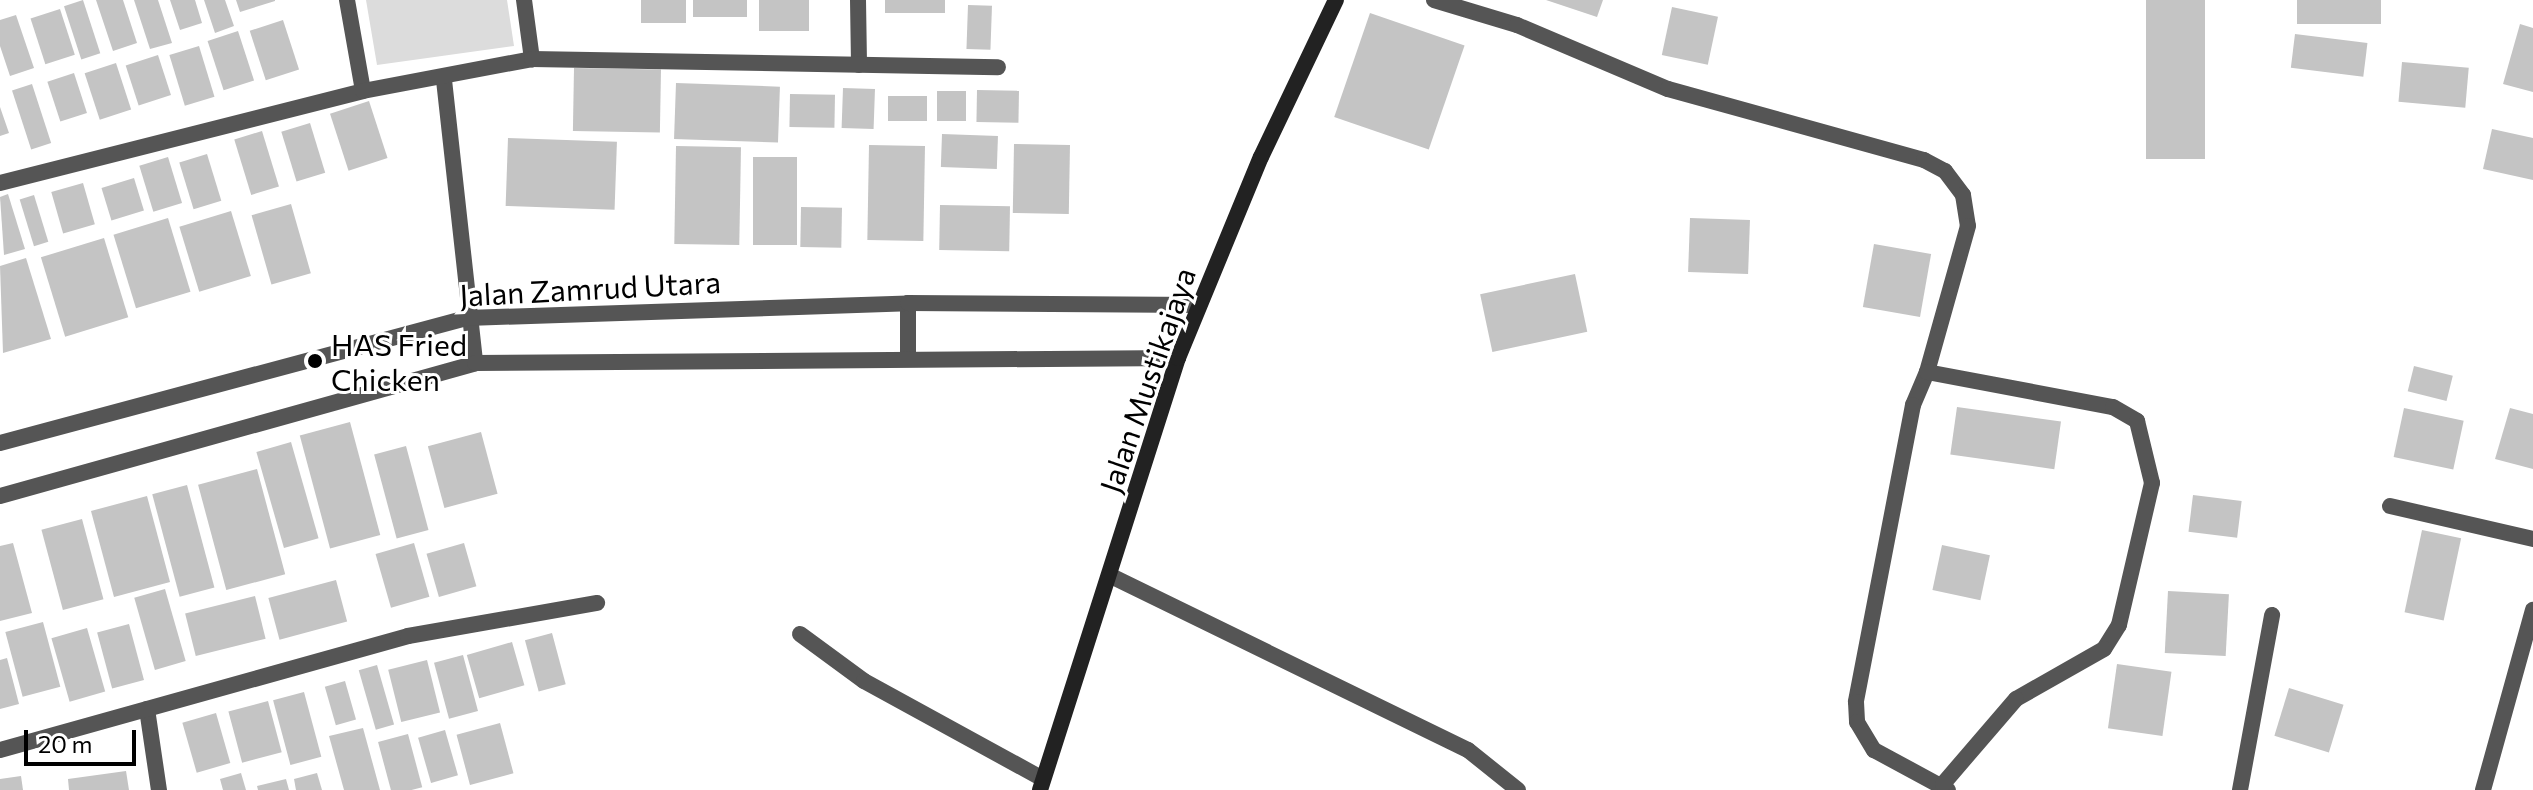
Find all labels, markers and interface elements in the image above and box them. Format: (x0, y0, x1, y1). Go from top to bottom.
street label: Jalan Zamrud Utara (458, 263, 722, 313)
street label: Jalan Mustikajaya (1092, 263, 1202, 497)
place label: HAS Fried Chicken (331, 326, 467, 396)
marker: HAS Fried Chicken (306, 352, 324, 370)
scale bar (28, 714, 140, 764)
text: 20 m (38, 729, 92, 758)

